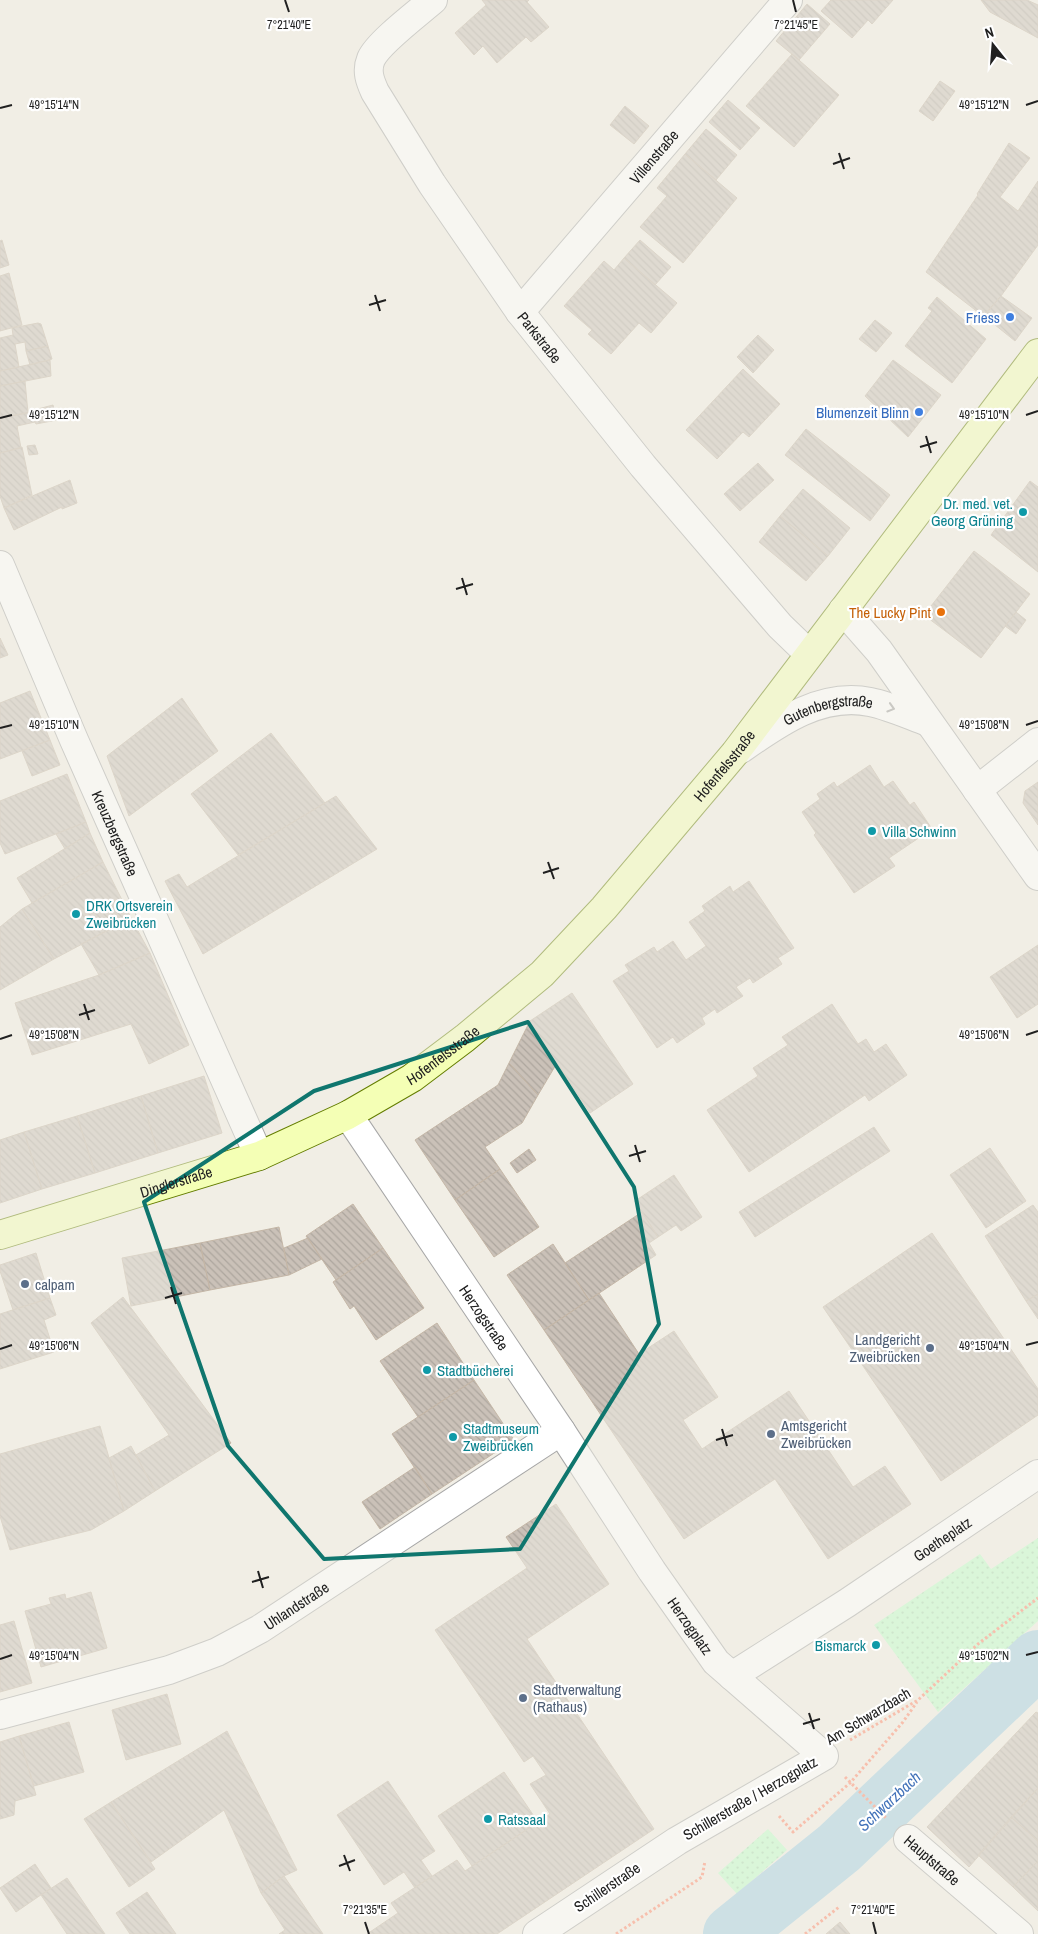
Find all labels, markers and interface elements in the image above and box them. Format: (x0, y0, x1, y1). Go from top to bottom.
text: 7°21'40"E (267, 17, 311, 33)
text: 7°21'45"E (774, 17, 818, 33)
north arrow (968, 20, 1018, 70)
text: N (983, 23, 996, 42)
text: 49°15'14"N (29, 97, 79, 113)
text: 49°15'12"N (959, 97, 1009, 113)
street label: Villenstraße (624, 125, 683, 188)
street label: Parkstraße (513, 307, 567, 367)
place label: Friess (966, 307, 1000, 328)
marker: Friess (1004, 311, 1016, 323)
place label: Blumenzeit Blinn (816, 402, 909, 423)
marker: Blumenzeit Blinn (913, 406, 925, 418)
text: 49°15'12"N (29, 407, 79, 423)
text: 49°15'10"N (959, 407, 1009, 423)
place label: Dr. med. vet. Georg Grüning (931, 493, 1013, 531)
marker: Dr. med. vet. Georg Grüning (1017, 506, 1029, 518)
place label: The Lucky Pint (849, 602, 932, 623)
marker: The Lucky Pint (935, 606, 947, 618)
street label: Gutenbergstraße (779, 690, 875, 730)
one-way arrow (886, 703, 894, 713)
text: 49°15'10"N (29, 717, 79, 733)
text: 49°15'08"N (959, 717, 1009, 733)
street label: Hofenfelsstraße (688, 725, 760, 806)
street label: Kreuzbergstraße (87, 787, 144, 880)
place label: Villa Schwinn (882, 821, 956, 842)
marker: Villa Schwinn (866, 825, 878, 837)
place label: DRK Ortsverein Zweibrücken (86, 895, 173, 933)
marker: DRK Ortsverein Zweibrücken (70, 908, 82, 920)
street label: Hofenfelsstraße (402, 1020, 484, 1090)
text: 49°15'08"N (29, 1027, 79, 1043)
text: 49°15'06"N (959, 1027, 1009, 1043)
street label: Dinglerstraße (137, 1160, 215, 1202)
place label: calpam (35, 1274, 75, 1295)
marker: calpam (19, 1278, 31, 1290)
street label: Herzogstraße (455, 1281, 514, 1354)
place label: Landgericht Zweibrücken (850, 1329, 921, 1367)
text: 49°15'06"N (29, 1338, 79, 1354)
text: 49°15'04"N (959, 1338, 1009, 1354)
marker: Landgericht Zweibrücken (924, 1342, 936, 1354)
place label: Stadtbücherei (437, 1360, 514, 1381)
marker: Stadtbücherei (421, 1364, 433, 1376)
place label: Amtsgericht Zweibrücken (780, 1415, 851, 1453)
place label: Stadtmuseum Zweibrücken (463, 1418, 539, 1456)
marker: Amtsgericht Zweibrücken (765, 1428, 777, 1440)
marker: Stadtmuseum Zweibrücken (447, 1431, 459, 1443)
street label: Goetheplatz (909, 1511, 976, 1566)
street label: Uhlandstraße (259, 1576, 333, 1634)
street label: Herzogplatz (663, 1593, 718, 1659)
place label: Bismarck (815, 1635, 867, 1656)
marker: Bismarck (870, 1639, 882, 1651)
text: 49°15'04"N (29, 1648, 79, 1664)
text: 49°15'02"N (959, 1648, 1009, 1664)
place label: Stadtverwaltung (Rathaus) (533, 1679, 621, 1717)
street label: Am Schwarzbach (821, 1682, 914, 1750)
marker: Stadtverwaltung (Rathaus) (517, 1692, 529, 1704)
street label: Schillerstraße / Herzogplatz (679, 1751, 821, 1845)
water label: Schwarzbach (853, 1766, 925, 1836)
place label: Ratssaal (498, 1809, 546, 1830)
marker: Ratssaal (482, 1813, 494, 1825)
street label: Hauptstraße (900, 1830, 965, 1890)
street label: Schillerstraße (570, 1857, 644, 1917)
text: 7°21'35"E (343, 1902, 387, 1918)
text: 7°21'40"E (851, 1902, 895, 1918)

